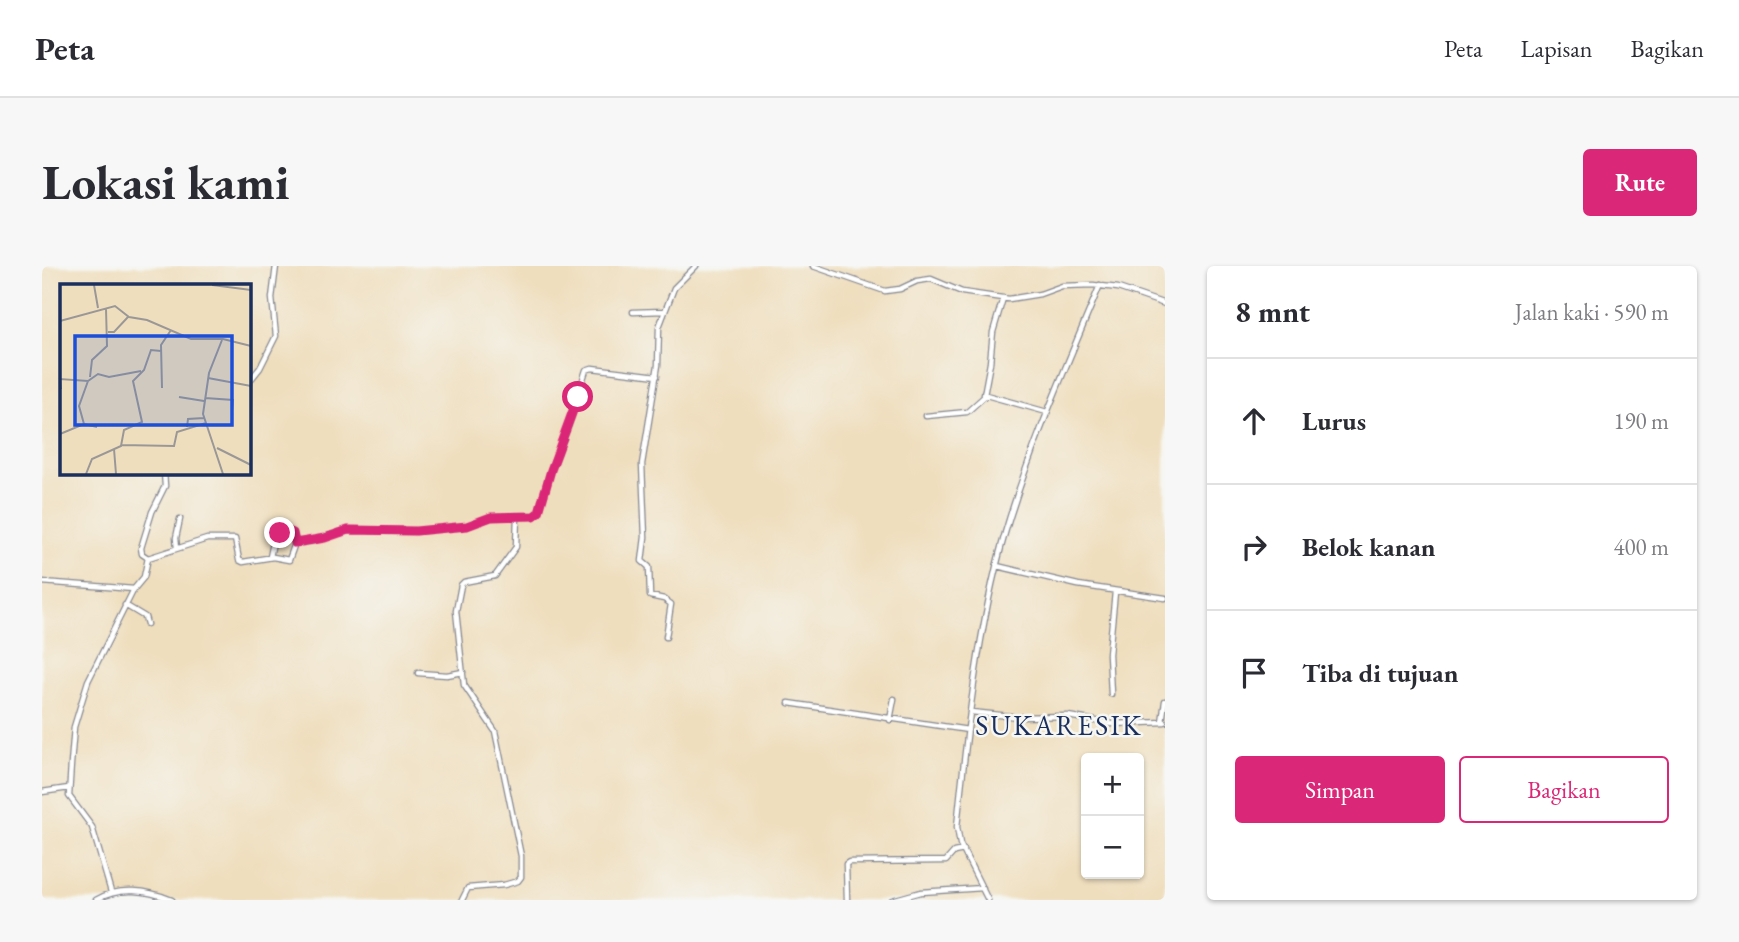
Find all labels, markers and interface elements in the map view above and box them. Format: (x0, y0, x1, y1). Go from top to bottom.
text: Peta (35, 27, 95, 70)
text: Peta (1444, 33, 1483, 64)
text: Lapisan (1521, 33, 1593, 64)
text: Bagikan (1631, 33, 1704, 64)
button: Rute (1583, 149, 1697, 216)
text: Lokasi kami (42, 150, 290, 214)
inset map (60, 284, 250, 474)
text: 8 mnt (1235, 292, 1310, 331)
text: Jalan kaki · 590 m (1515, 297, 1669, 327)
route start (562, 381, 593, 412)
icon: ahead (1235, 402, 1273, 440)
text: Lurus (1302, 404, 1366, 438)
text: 190 m (1613, 406, 1669, 436)
route end (264, 517, 295, 548)
icon: right (1235, 528, 1273, 566)
text: Belok kanan (1302, 530, 1436, 564)
text: 400 m (1613, 532, 1669, 562)
icon: arrive (1235, 654, 1273, 692)
text: Tiba di tujuan (1302, 656, 1458, 690)
district label: SUKARESIK (975, 707, 1143, 743)
map controls (1081, 753, 1144, 879)
button: + (1081, 753, 1144, 816)
button: Simpan (1235, 756, 1445, 823)
button: Bagikan (1459, 756, 1669, 823)
button: − (1081, 816, 1144, 879)

